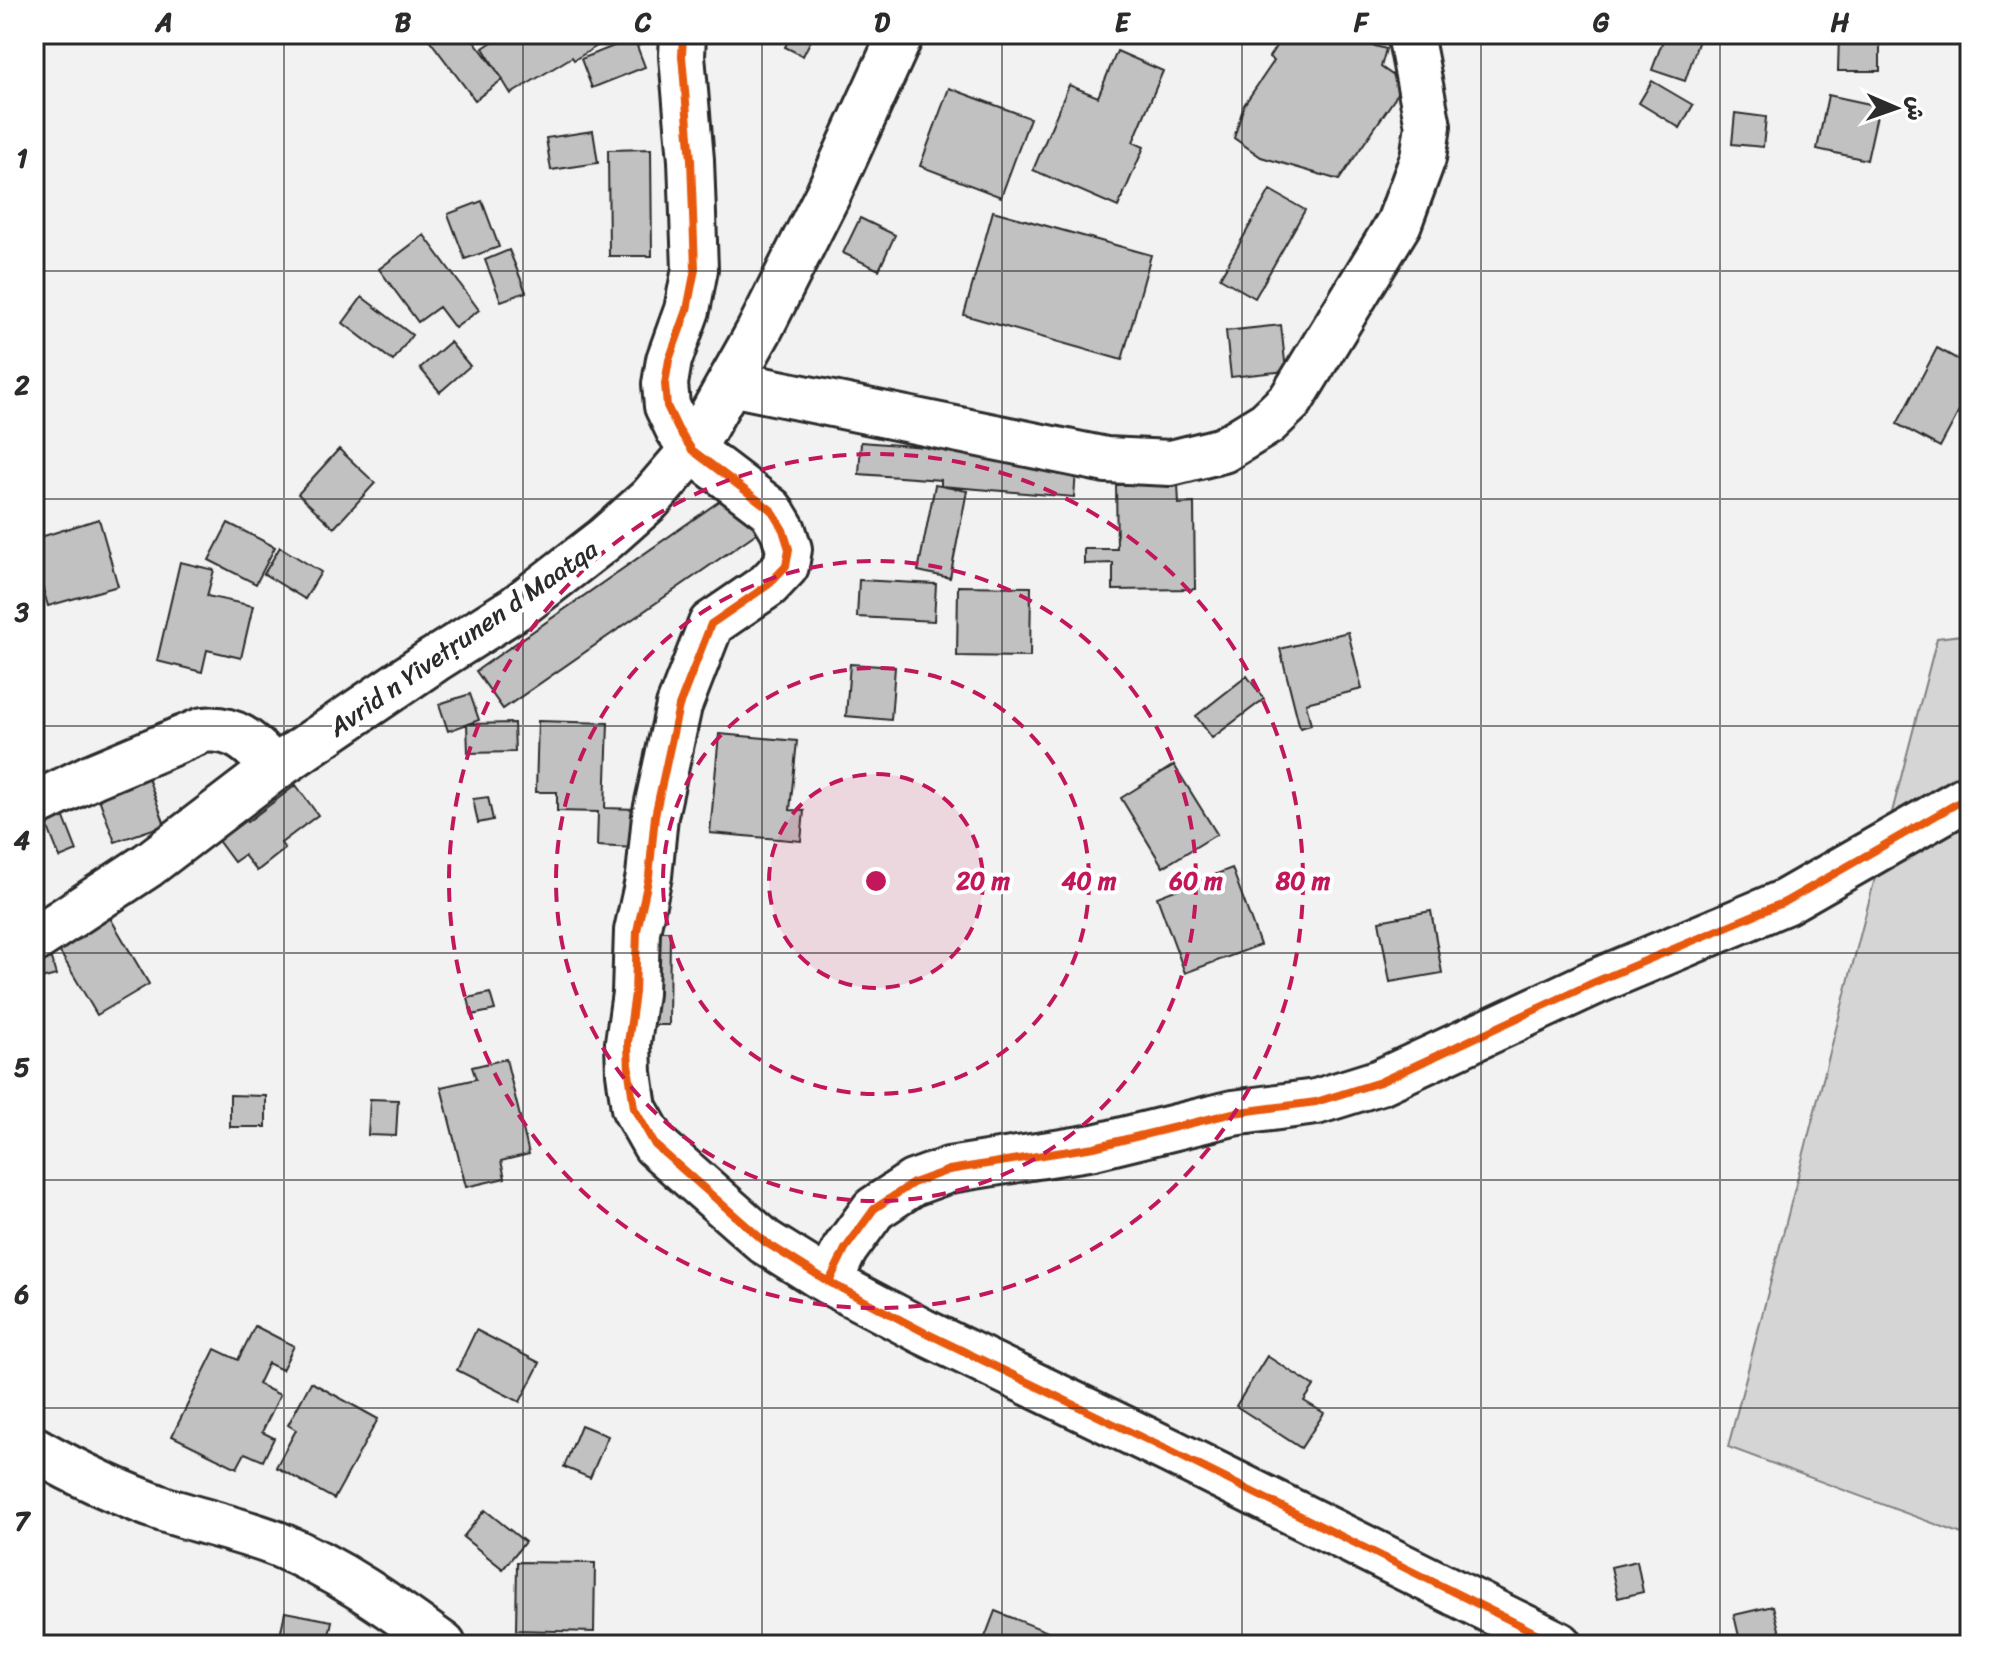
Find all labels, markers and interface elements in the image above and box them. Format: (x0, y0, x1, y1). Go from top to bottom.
text: A (154, 0, 173, 45)
text: B (395, 0, 412, 45)
text: C (634, 0, 652, 45)
text: D (874, 0, 890, 45)
text: E (1115, 0, 1132, 45)
text: F (1353, 0, 1370, 45)
text: G (1593, 0, 1610, 45)
text: H (1831, 0, 1850, 45)
north arrow (1856, 68, 1936, 148)
text: ش (1896, 96, 1935, 121)
text: 1 (16, 135, 28, 181)
text: 2 (13, 362, 30, 408)
street label: Avrid n Yivetṛunen d Maatqa (318, 527, 608, 749)
text: 3 (14, 589, 30, 635)
text: 4 (14, 817, 30, 863)
text: 20 m (955, 860, 1010, 902)
text: 40 m (1062, 860, 1117, 902)
text: 60 m (1168, 860, 1223, 902)
text: 80 m (1275, 860, 1331, 902)
centre of rings (862, 867, 890, 895)
text: 5 (14, 1044, 30, 1090)
text: 6 (14, 1271, 30, 1317)
text: 7 (15, 1498, 32, 1544)

